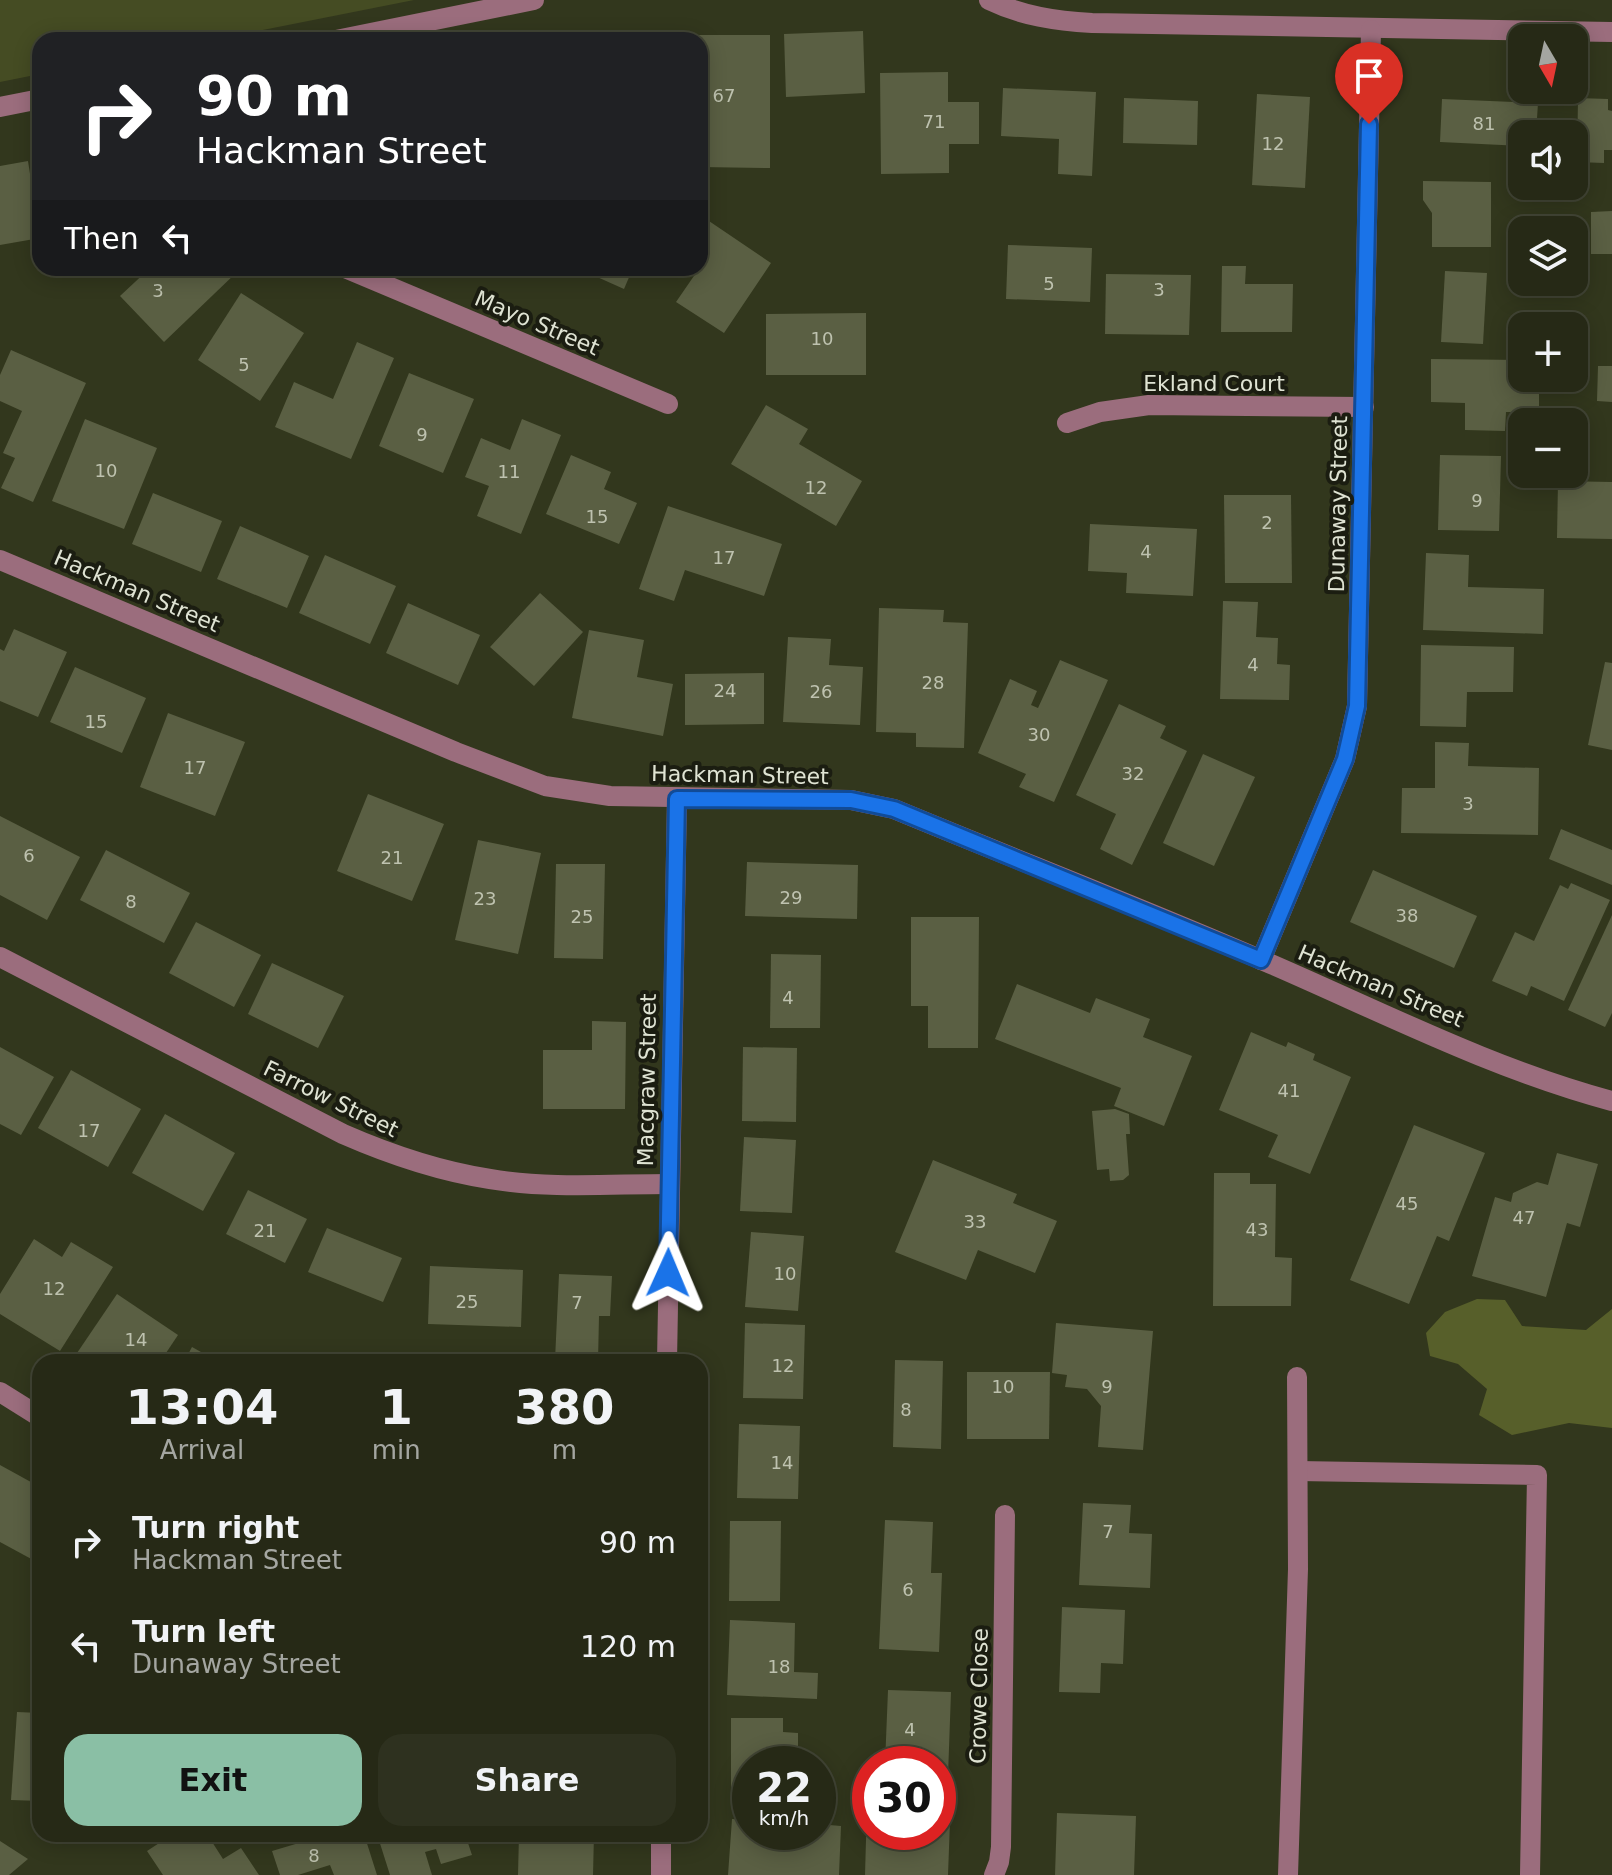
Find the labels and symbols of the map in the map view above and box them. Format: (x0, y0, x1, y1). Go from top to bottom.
north arrow (1508, 24, 1588, 104)
pin (1335, 42, 1403, 124)
house number: 67 (713, 85, 735, 106)
house number: 71 (923, 111, 945, 132)
house number: 81 (1473, 113, 1495, 134)
house number: 12 (1262, 133, 1284, 154)
house number: 5 (1043, 273, 1055, 294)
house number: 3 (1153, 279, 1165, 300)
house number: 3 (152, 280, 164, 301)
street label: Mayo Street (471, 286, 603, 361)
house number: 10 (811, 328, 833, 349)
house number: 5 (238, 354, 250, 375)
street label: Ekland Court (1143, 371, 1285, 396)
street label: Dunaway Street (1324, 415, 1352, 593)
house number: 9 (416, 424, 428, 445)
house number: 10 (95, 460, 117, 481)
house number: 11 (498, 461, 520, 482)
house number: 12 (805, 477, 827, 498)
house number: 9 (1471, 490, 1483, 511)
house number: 15 (586, 506, 608, 527)
house number: 2 (1261, 512, 1273, 533)
house number: 4 (1140, 541, 1152, 562)
street label: Hackman Street (50, 545, 224, 637)
house number: 17 (713, 547, 735, 568)
house number: 4 (1247, 654, 1259, 675)
house number: 28 (922, 672, 944, 693)
house number: 24 (714, 680, 736, 701)
house number: 26 (810, 681, 832, 702)
house number: 15 (85, 711, 107, 732)
house number: 30 (1028, 724, 1050, 745)
house number: 17 (184, 757, 206, 778)
street label: Hackman Street (651, 761, 829, 789)
house number: 32 (1122, 763, 1144, 784)
house number: 3 (1462, 793, 1474, 814)
house number: 6 (23, 845, 35, 866)
house number: 21 (381, 847, 403, 868)
house number: 29 (780, 887, 802, 908)
house number: 23 (474, 888, 496, 909)
house number: 8 (125, 891, 137, 912)
house number: 38 (1396, 905, 1418, 926)
house number: 25 (571, 906, 593, 927)
street label: Hackman Street (1294, 940, 1468, 1032)
house number: 4 (782, 987, 794, 1008)
street label: Macgraw Street (633, 993, 661, 1167)
street label: Farrow Street (260, 1056, 403, 1143)
house number: 41 (1278, 1080, 1300, 1101)
house number: 17 (78, 1120, 100, 1141)
house number: 45 (1396, 1193, 1418, 1214)
house number: 47 (1513, 1207, 1535, 1228)
house number: 33 (964, 1211, 986, 1232)
house number: 43 (1246, 1219, 1268, 1240)
house number: 21 (254, 1220, 276, 1241)
position arrow (626, 1231, 710, 1315)
house number: 10 (774, 1263, 796, 1284)
house number: 12 (43, 1278, 65, 1299)
house number: 25 (456, 1291, 478, 1312)
house number: 7 (571, 1292, 583, 1313)
house number: 14 (125, 1329, 147, 1350)
house number: 12 (772, 1355, 794, 1376)
house number: 10 (992, 1376, 1014, 1397)
house number: 9 (1101, 1376, 1113, 1397)
house number: 8 (900, 1399, 912, 1420)
house number: 14 (771, 1452, 793, 1473)
house number: 7 (1102, 1521, 1114, 1542)
house number: 6 (902, 1579, 914, 1600)
street label: Crowe Close (965, 1628, 993, 1764)
house number: 18 (768, 1656, 790, 1677)
house number: 4 (904, 1719, 916, 1740)
speed limit sign: 30 (852, 1746, 956, 1850)
house number: 8 (308, 1845, 320, 1866)

